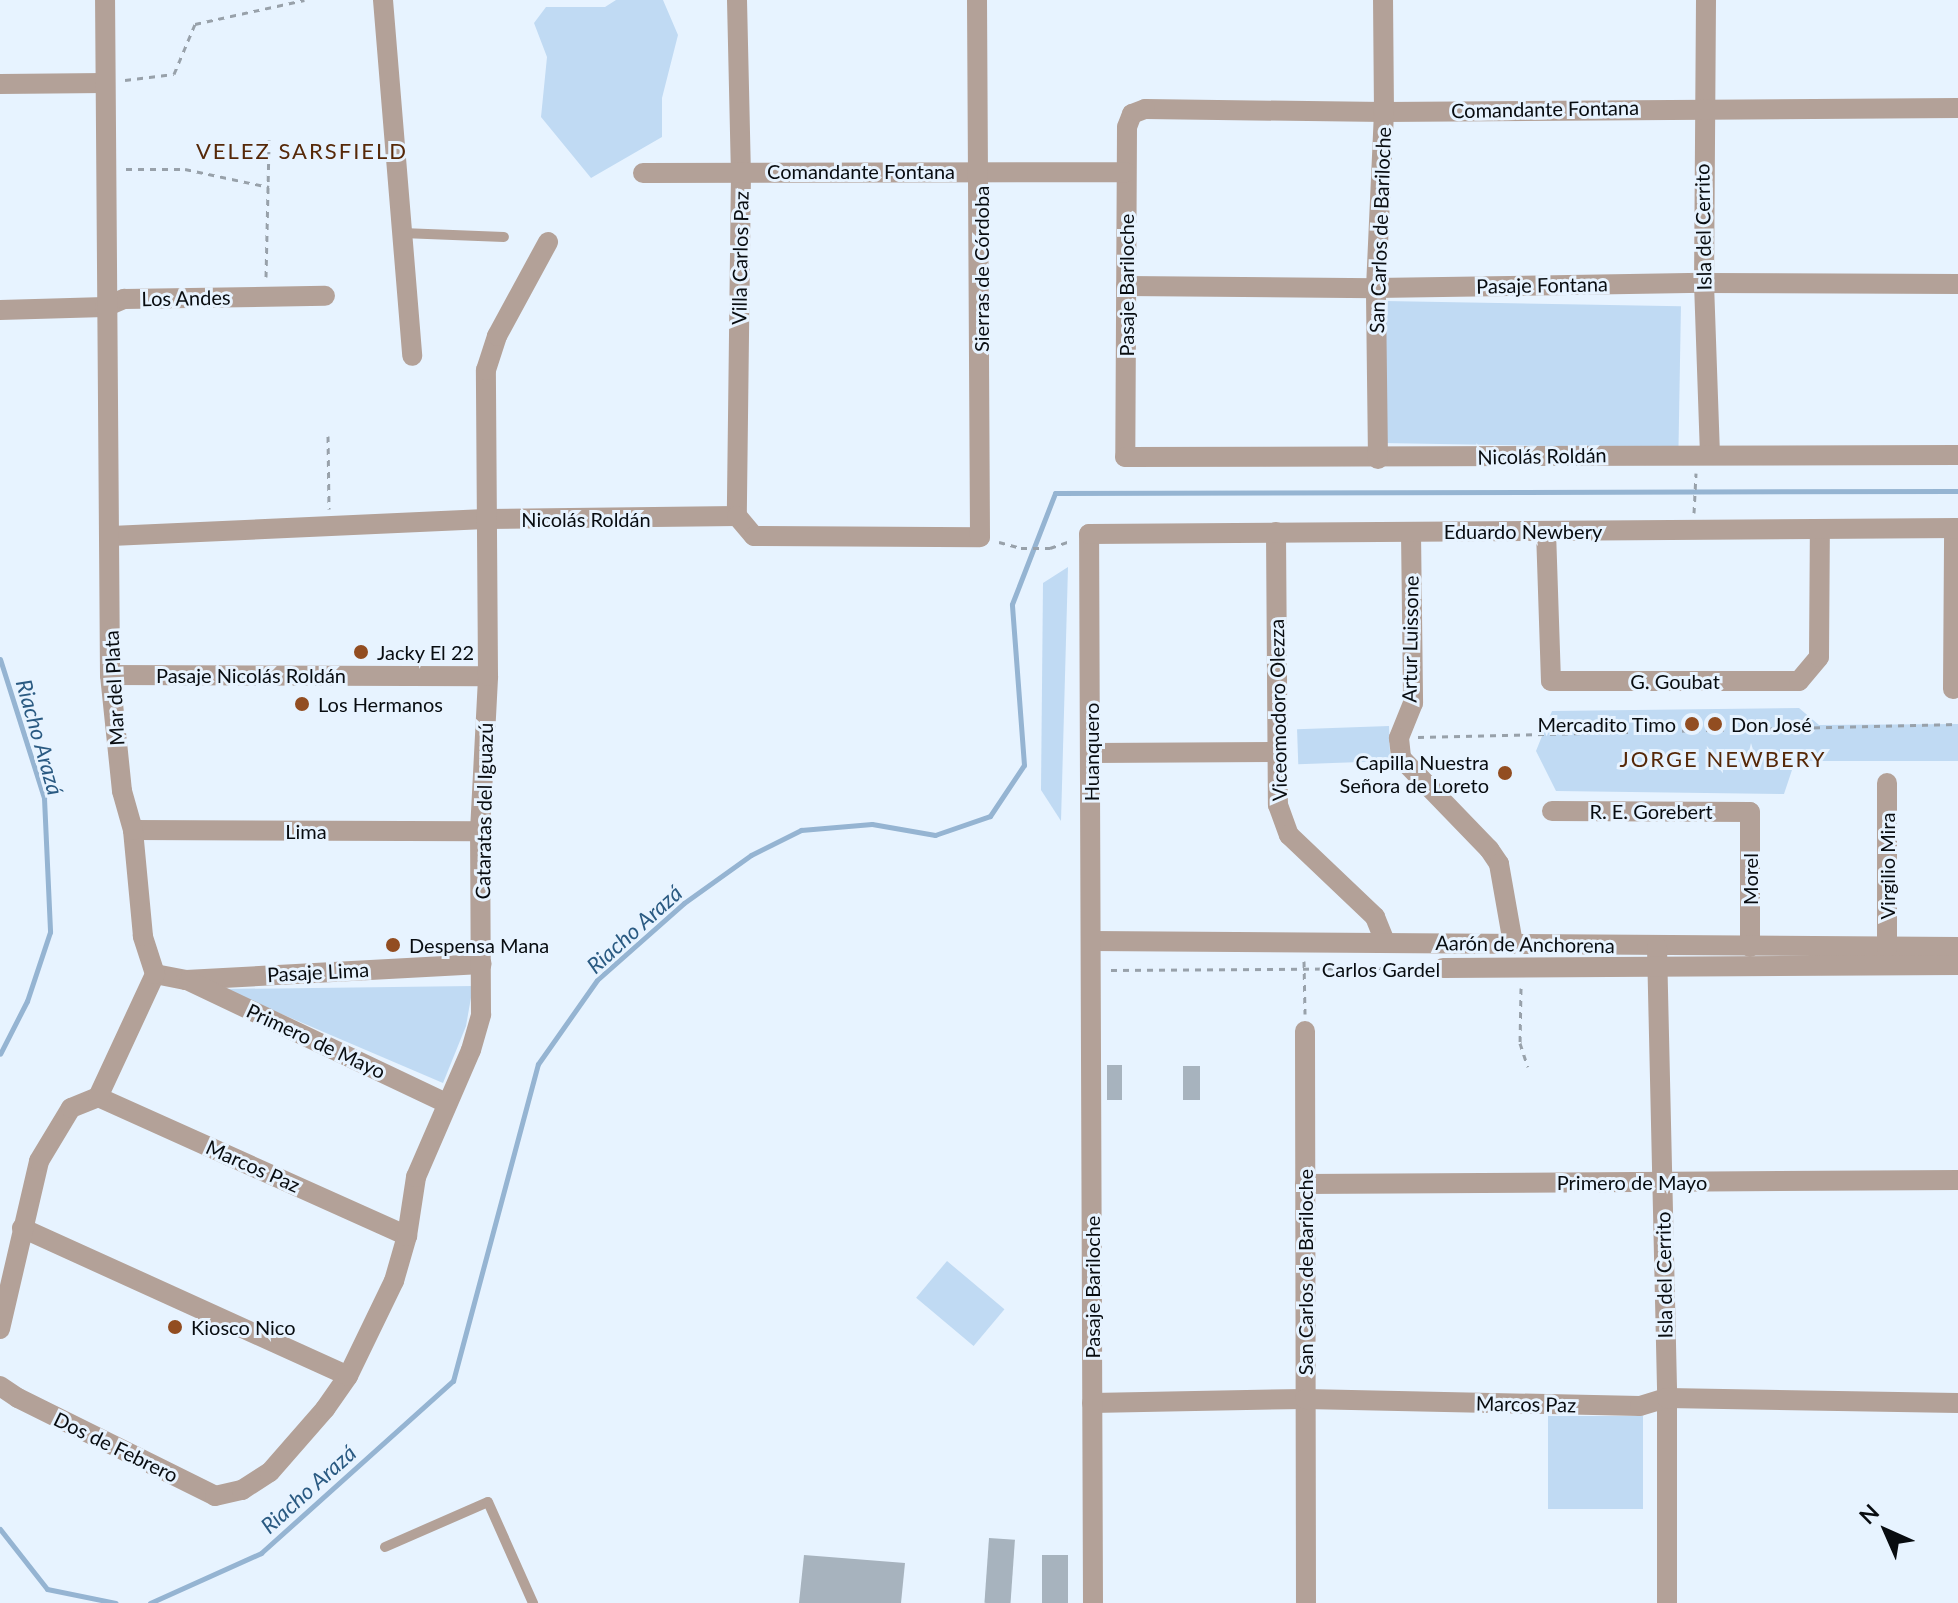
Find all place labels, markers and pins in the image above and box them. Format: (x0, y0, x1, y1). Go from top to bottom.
place label: Jacky El 22 (377, 640, 475, 664)
marker: Jacky El 22 (352, 643, 370, 661)
place label: Los Hermanos (318, 692, 443, 716)
marker: Los Hermanos (293, 695, 311, 713)
place label: Mercadito Timo (1537, 712, 1676, 736)
place label: Don José (1731, 712, 1812, 736)
marker: Mercadito Timo (1683, 715, 1701, 733)
marker: Don José (1706, 715, 1724, 733)
place label: Capilla Nuestra Señora de Loreto (1339, 750, 1489, 797)
marker: Capilla Nuestra Señora de Loreto (1496, 764, 1514, 782)
place label: Despensa Mana (409, 933, 549, 957)
marker: Despensa Mana (384, 936, 402, 954)
place label: Kiosco Nico (191, 1315, 296, 1339)
marker: Kiosco Nico (166, 1318, 184, 1336)

